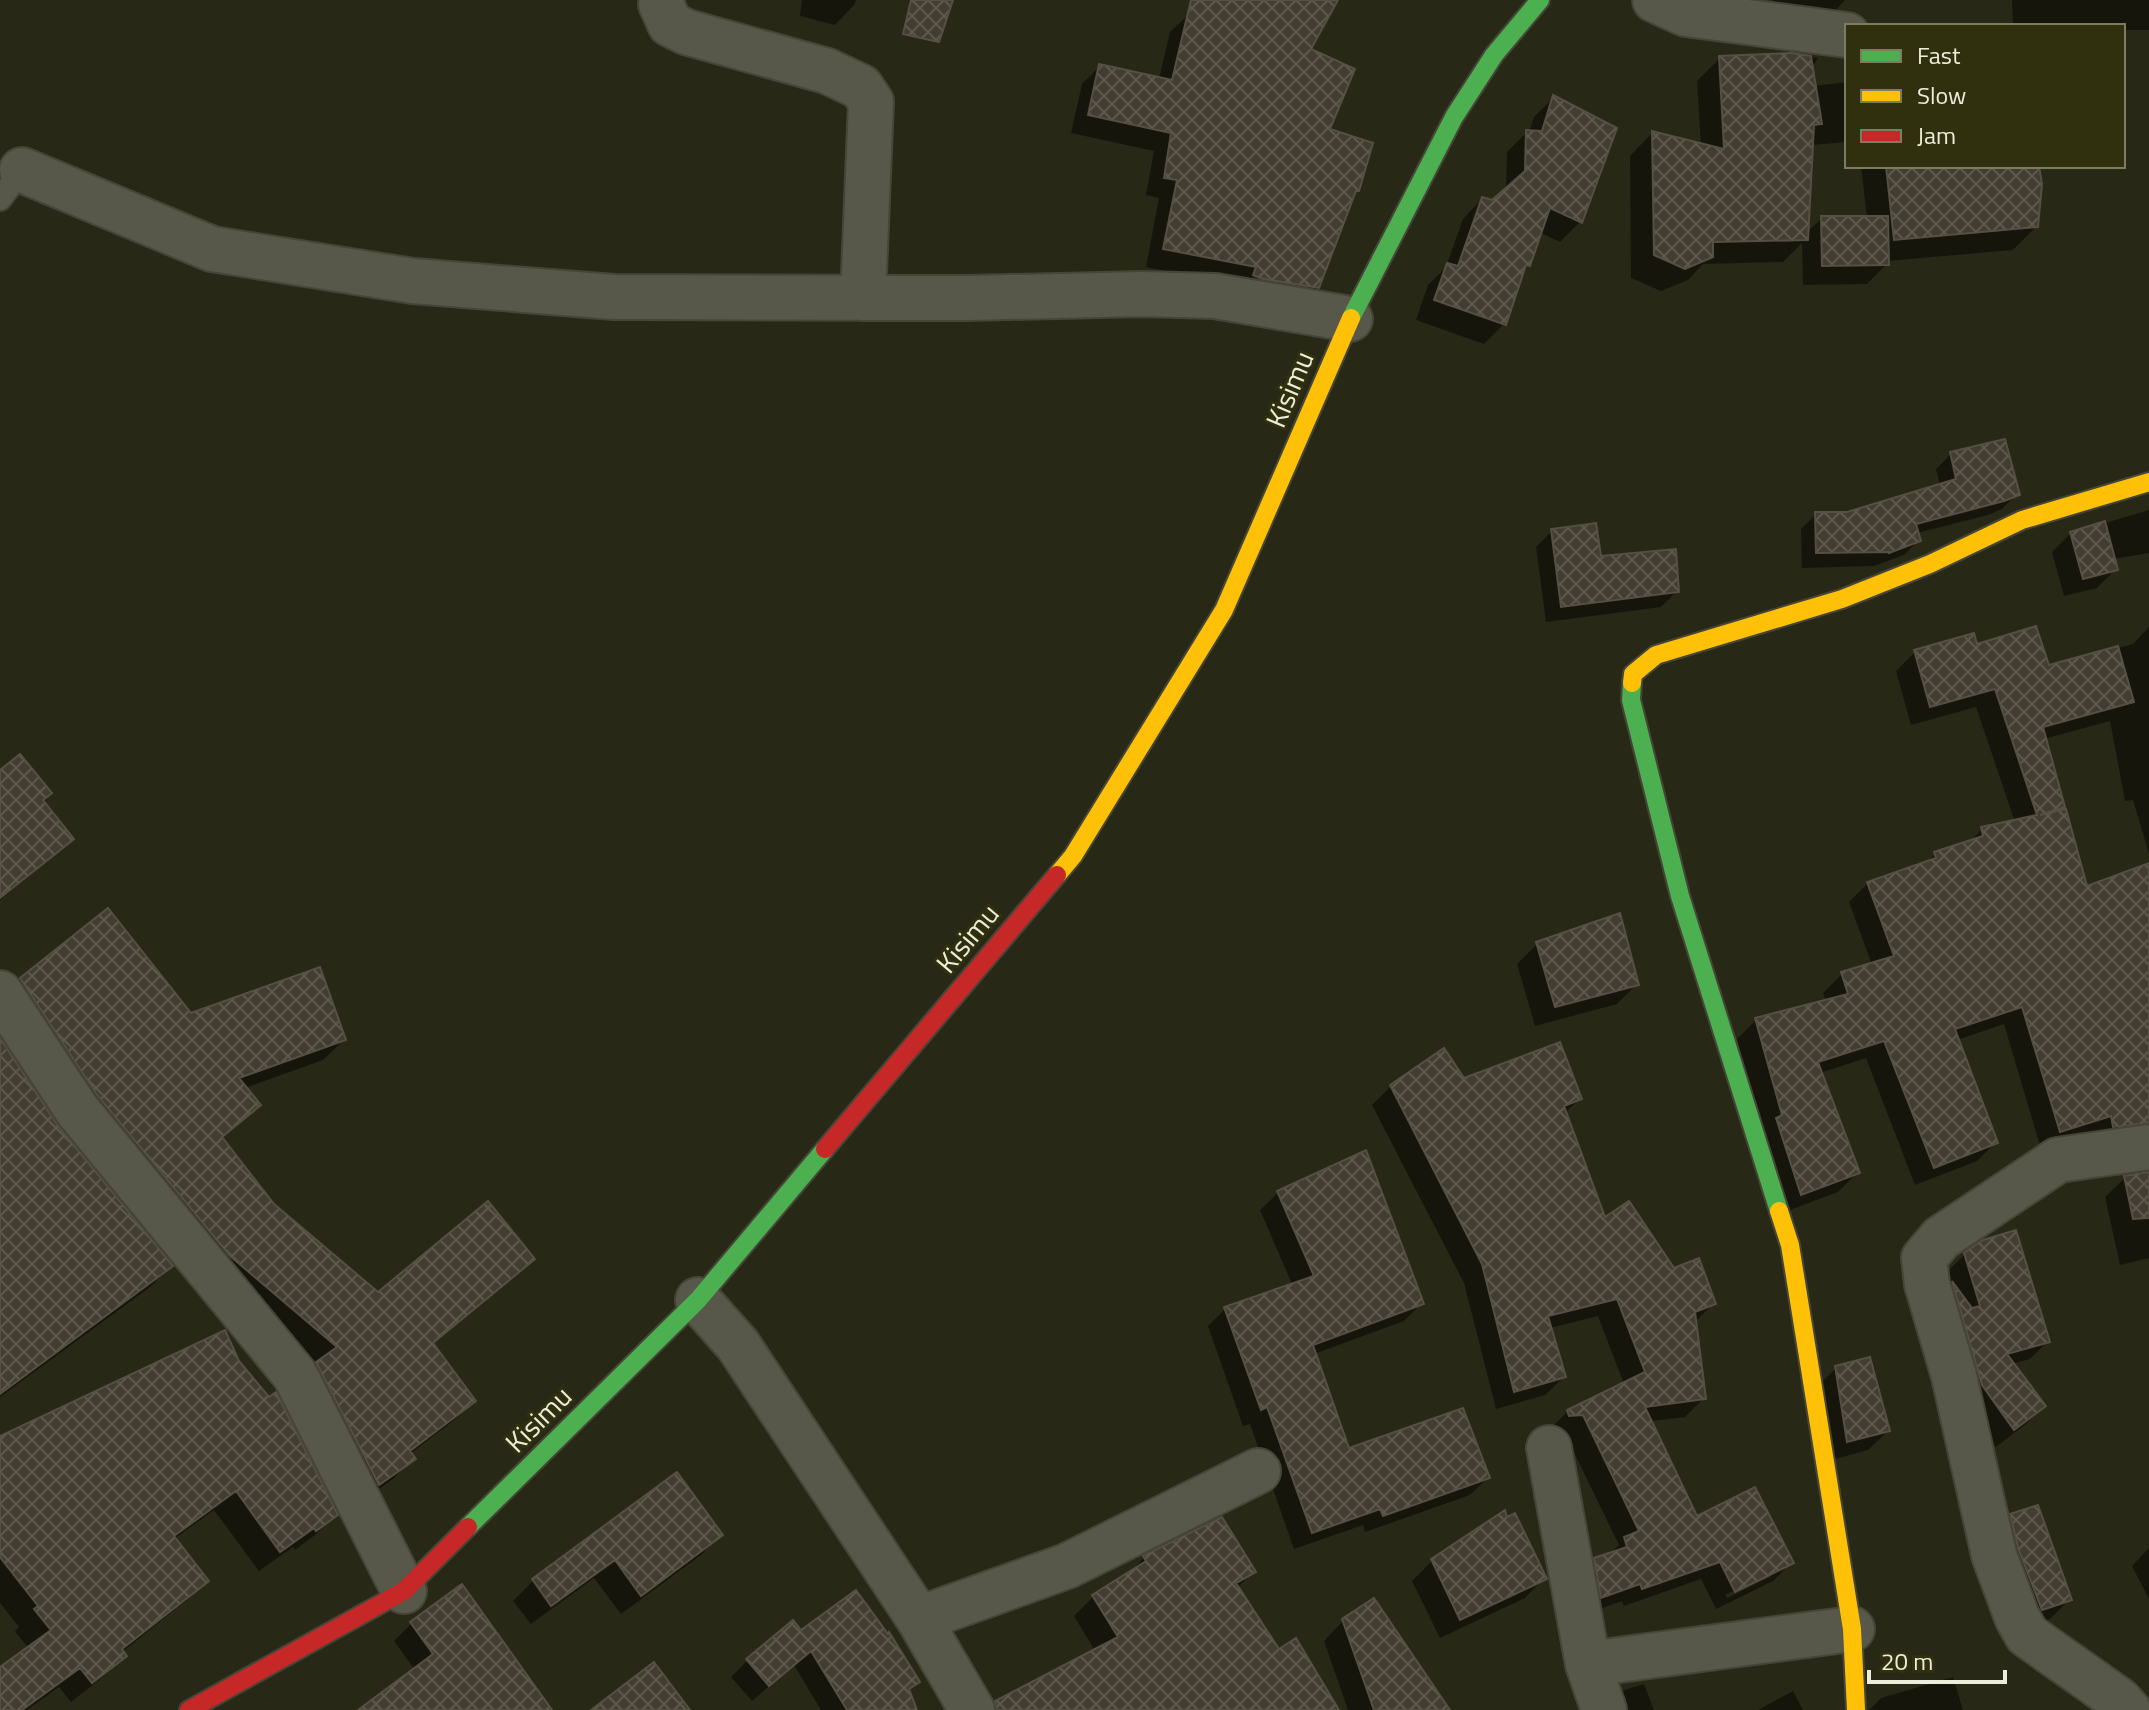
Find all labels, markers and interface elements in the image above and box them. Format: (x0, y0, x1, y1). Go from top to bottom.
legend (1845, 24, 2125, 168)
text: Fast (1917, 37, 1961, 73)
text: Slow (1917, 77, 1966, 113)
text: Jam (1917, 117, 1956, 153)
street label: Kisimu (1254, 344, 1324, 434)
street label: Kisimu (925, 894, 1009, 982)
street label: Kisimu (495, 1376, 581, 1462)
scale bar (1869, 1634, 2005, 1684)
text: 20 m (1881, 1643, 1933, 1679)

